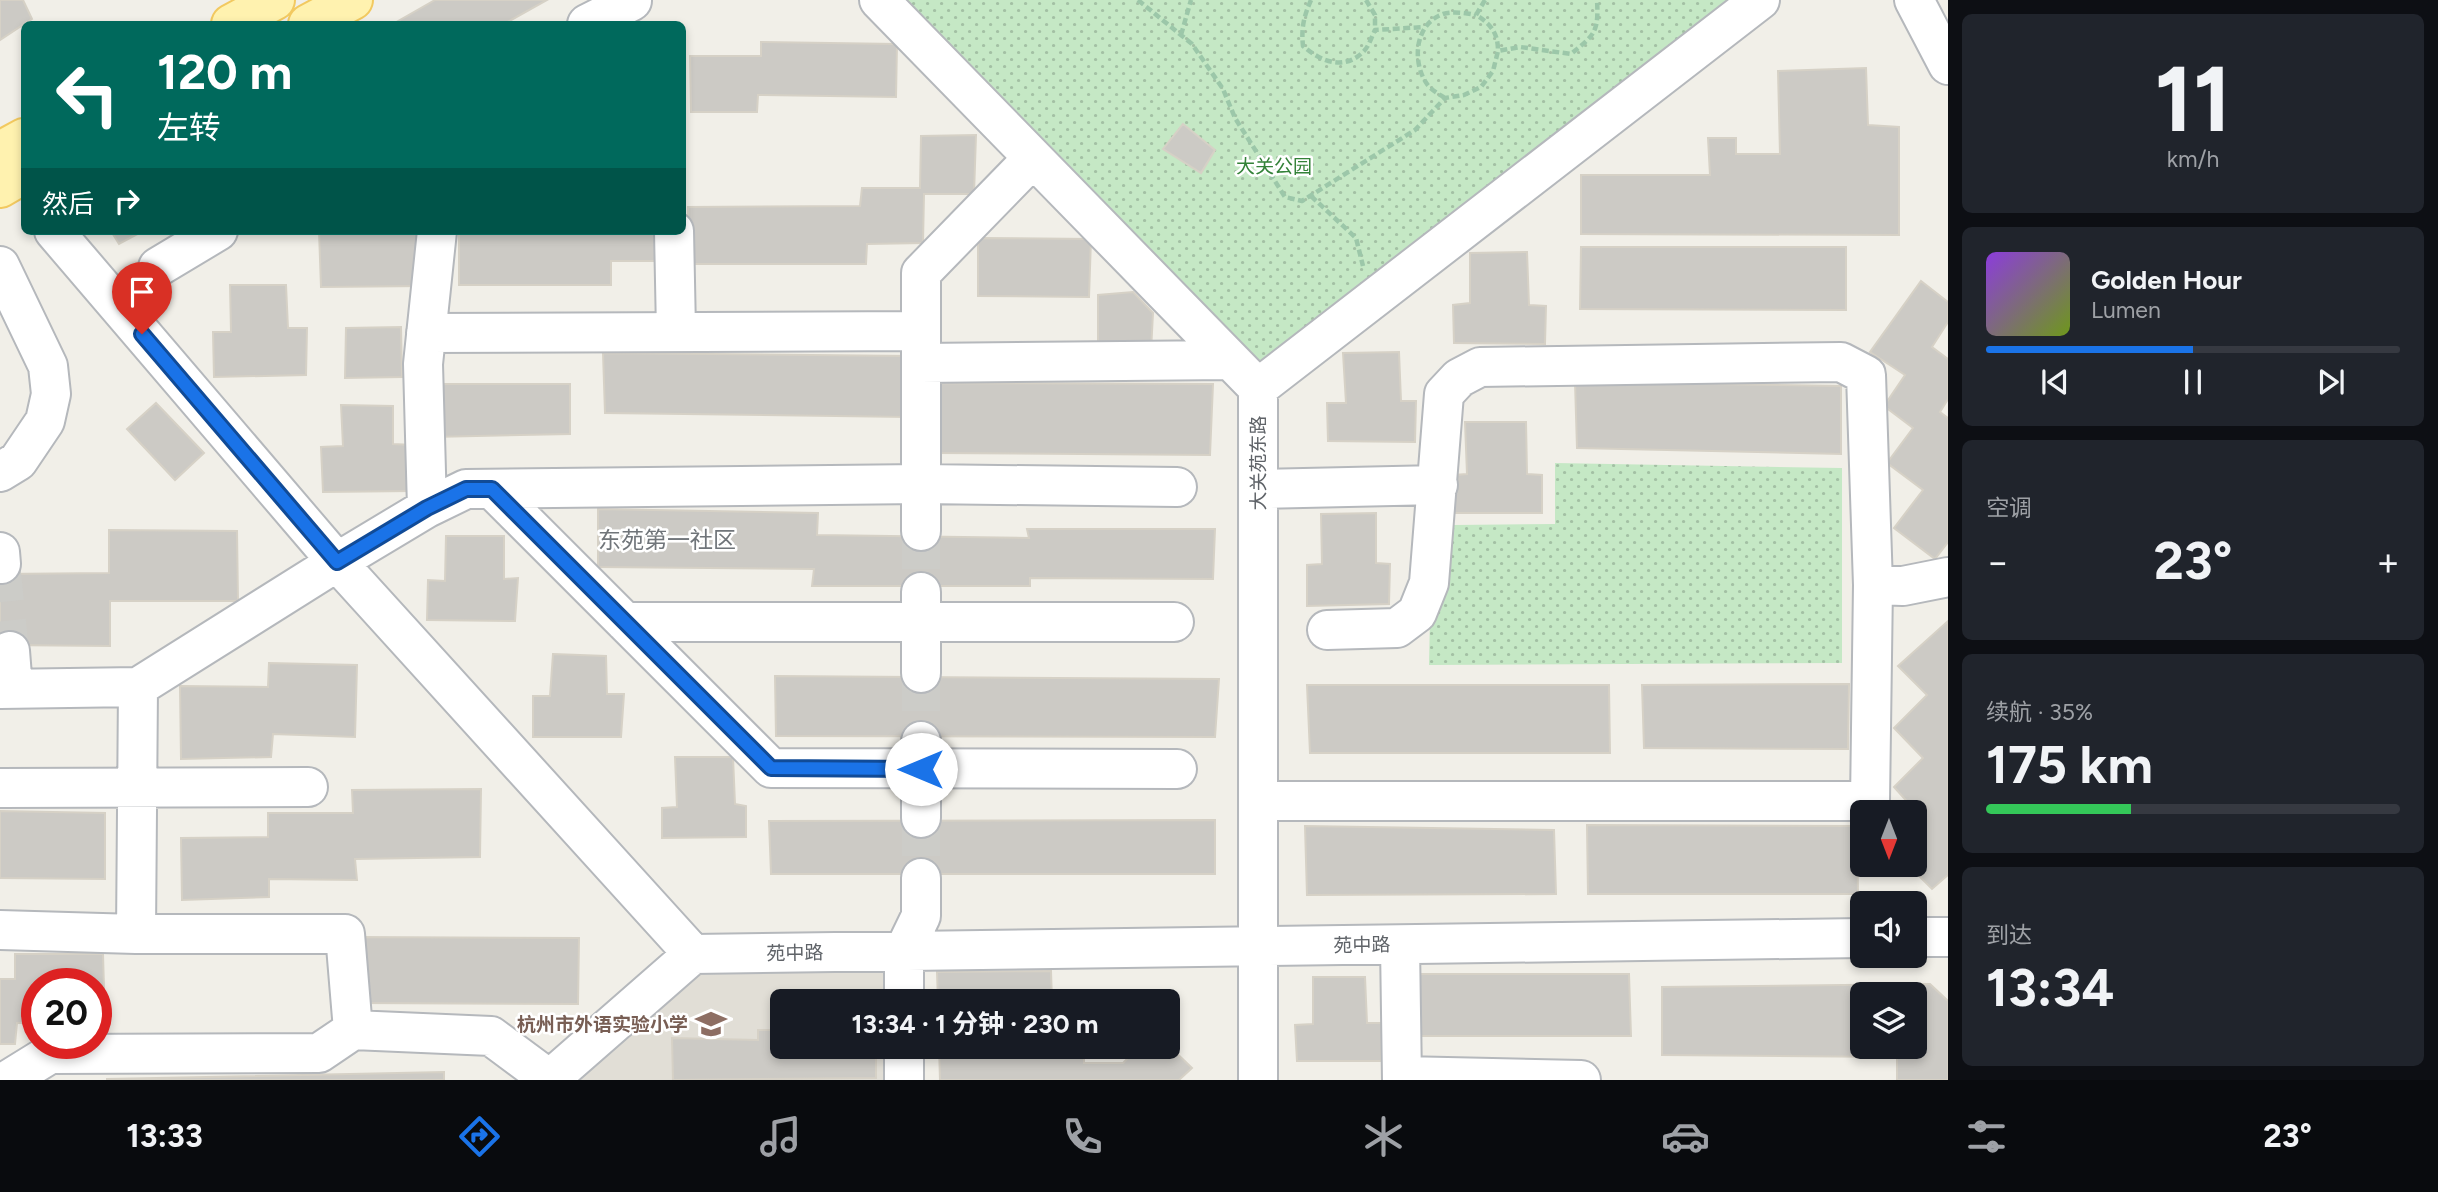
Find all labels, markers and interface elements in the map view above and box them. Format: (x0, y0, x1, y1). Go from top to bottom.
text: 120 m (157, 42, 292, 101)
text: 11 (2155, 45, 2231, 154)
icon: left (42, 49, 133, 140)
text: 左转 (157, 109, 221, 147)
text: km/h (2167, 145, 2219, 173)
park label: 大关公园 (1236, 155, 1312, 178)
icon: right (108, 182, 146, 220)
text: 然后 (42, 188, 94, 220)
pin (112, 262, 172, 334)
text: Golden Hour (2091, 264, 2242, 296)
icon: arrive (123, 273, 161, 311)
text: Lumen (2091, 296, 2161, 324)
icon: previous (2036, 363, 2074, 401)
icon: pause (2174, 363, 2212, 401)
icon: next (2312, 363, 2350, 401)
street label: 大关苑东路 (1247, 415, 1270, 511)
text: 空调 (1986, 494, 2032, 522)
district label: 东苑第一社区 (598, 526, 736, 554)
text: 23° (2154, 530, 2232, 592)
text: − (1986, 539, 2010, 585)
text: + (2376, 539, 2400, 585)
text: 续航 · 35% (1986, 698, 2093, 726)
position arrow (884, 732, 958, 806)
text: 175 km (1986, 734, 2153, 796)
north arrow (1850, 800, 1927, 877)
map controls (1850, 800, 1927, 1059)
button: sound (1850, 891, 1927, 968)
text: 到达 (1986, 921, 2032, 949)
street label: 苑中路 (1333, 933, 1391, 957)
street label: 苑中路 (766, 941, 824, 965)
text: 13:34 (1986, 957, 2114, 1019)
speed limit sign: 20 (21, 968, 112, 1059)
button: layers (1850, 982, 1927, 1059)
school or university icon: 杭州市外语实验小学 (694, 1007, 728, 1041)
text: 13:34 · 1 分钟 · 230 m (852, 1008, 1098, 1040)
place label: 杭州市外语实验小学 (517, 1013, 688, 1036)
icon: directions (455, 1112, 504, 1161)
icon: music (756, 1112, 805, 1161)
icon: phone (1058, 1112, 1107, 1161)
icon: climate (1359, 1112, 1408, 1161)
icon: car (1661, 1112, 1710, 1161)
icon: filters (1962, 1112, 2011, 1161)
text: 13:33 (126, 1117, 203, 1155)
text: 23° (2263, 1117, 2312, 1155)

